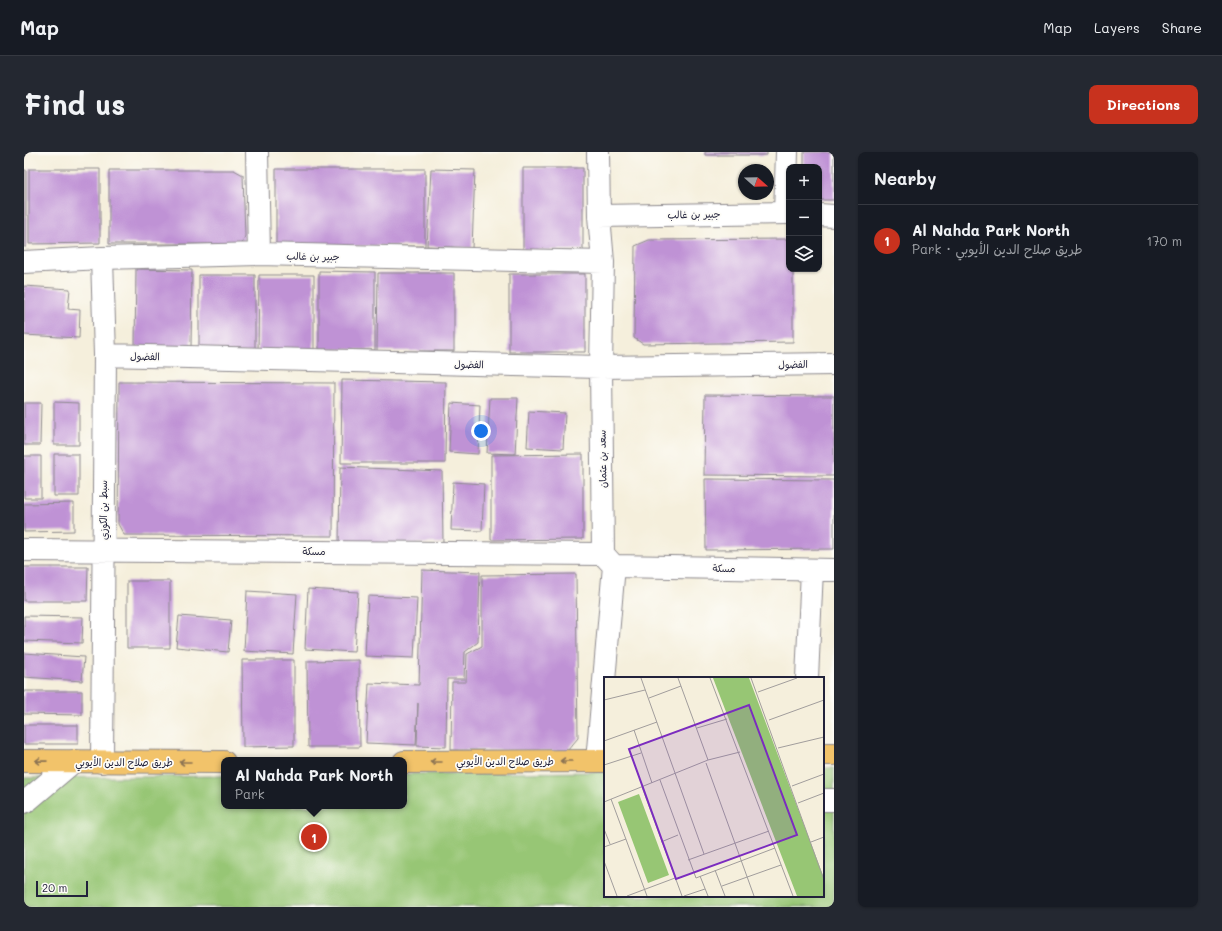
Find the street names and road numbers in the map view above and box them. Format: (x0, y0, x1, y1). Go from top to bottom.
street label: جبير بن غالب (667, 207, 721, 221)
street label: جبير بن غالب (286, 249, 340, 263)
street label: الفضول (130, 349, 160, 363)
street label: الفضول (454, 357, 484, 371)
street label: الفضول (778, 357, 808, 371)
street label: سعد بن عثمان (594, 430, 610, 488)
street label: سبط بن الكوزي (96, 480, 112, 540)
street label: مسكة (303, 544, 326, 558)
street label: مسكة (712, 561, 736, 575)
street label: طريق صلاح الدين الأيوبي (456, 754, 554, 771)
street label: طريق صلاح الدين الأيوبي (75, 755, 173, 772)

